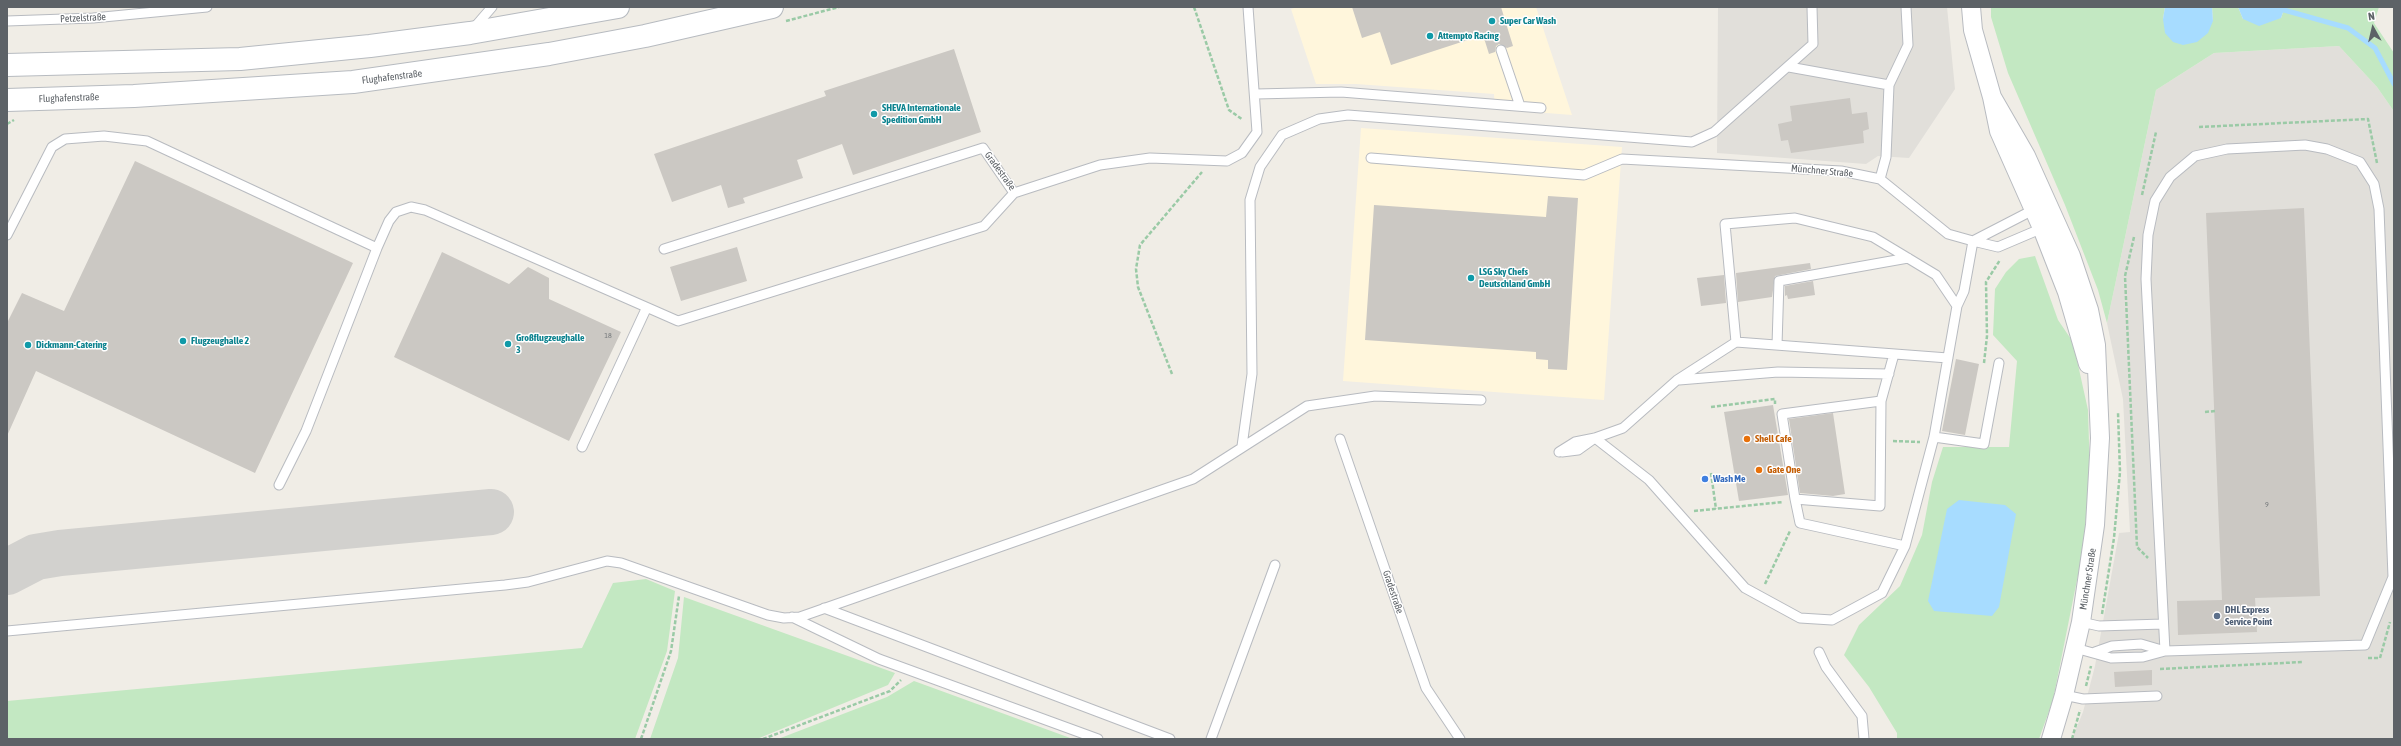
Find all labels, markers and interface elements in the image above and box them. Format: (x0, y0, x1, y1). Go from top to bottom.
north arrow (2353, 8, 2393, 48)
text: N (2367, 10, 2375, 23)
street label: Petzelstraße (60, 11, 106, 25)
place label: Super Car Wash (1500, 15, 1556, 27)
marker: Super Car Wash (1487, 16, 1497, 26)
place label: Attempto Racing (1438, 30, 1499, 42)
marker: Attempto Racing (1425, 31, 1435, 41)
street label: Flughafenstraße (361, 67, 423, 87)
street label: Flughafenstraße (39, 91, 99, 105)
place label: SHEVA Internationale Spedition GmbH (882, 102, 961, 126)
marker: SHEVA Internationale Spedition GmbH (869, 109, 879, 119)
street label: Gradestraße (982, 149, 1018, 193)
street label: Münchner Straße (1790, 162, 1854, 180)
place label: LSG Sky Chefs Deutschland GmbH (1479, 266, 1550, 290)
marker: LSG Sky Chefs Deutschland GmbH (1466, 273, 1476, 283)
house number: 18 (604, 330, 612, 340)
place label: Großflugzeughalle 3 (516, 332, 585, 356)
place label: Flugzeughalle 2 (191, 335, 249, 347)
marker: Flugzeughalle 2 (178, 336, 188, 346)
place label: Dickmann-Catering (36, 339, 107, 351)
marker: Großflugzeughalle 3 (503, 339, 513, 349)
marker: Dickmann-Catering (23, 340, 33, 350)
place label: Shell Cafe (1755, 433, 1792, 445)
marker: Shell Cafe (1742, 434, 1752, 444)
place label: Gate One (1767, 464, 1801, 476)
marker: Gate One (1754, 465, 1764, 475)
place label: Wash Me (1713, 473, 1746, 485)
marker: Wash Me (1700, 474, 1710, 484)
house number: 9 (2265, 499, 2269, 509)
street label: Münchner Straße (2077, 547, 2099, 611)
street label: Gradestraße (1380, 569, 1406, 615)
place label: DHL Express Service Point (2225, 604, 2272, 628)
marker: DHL Express Service Point (2212, 611, 2222, 621)

